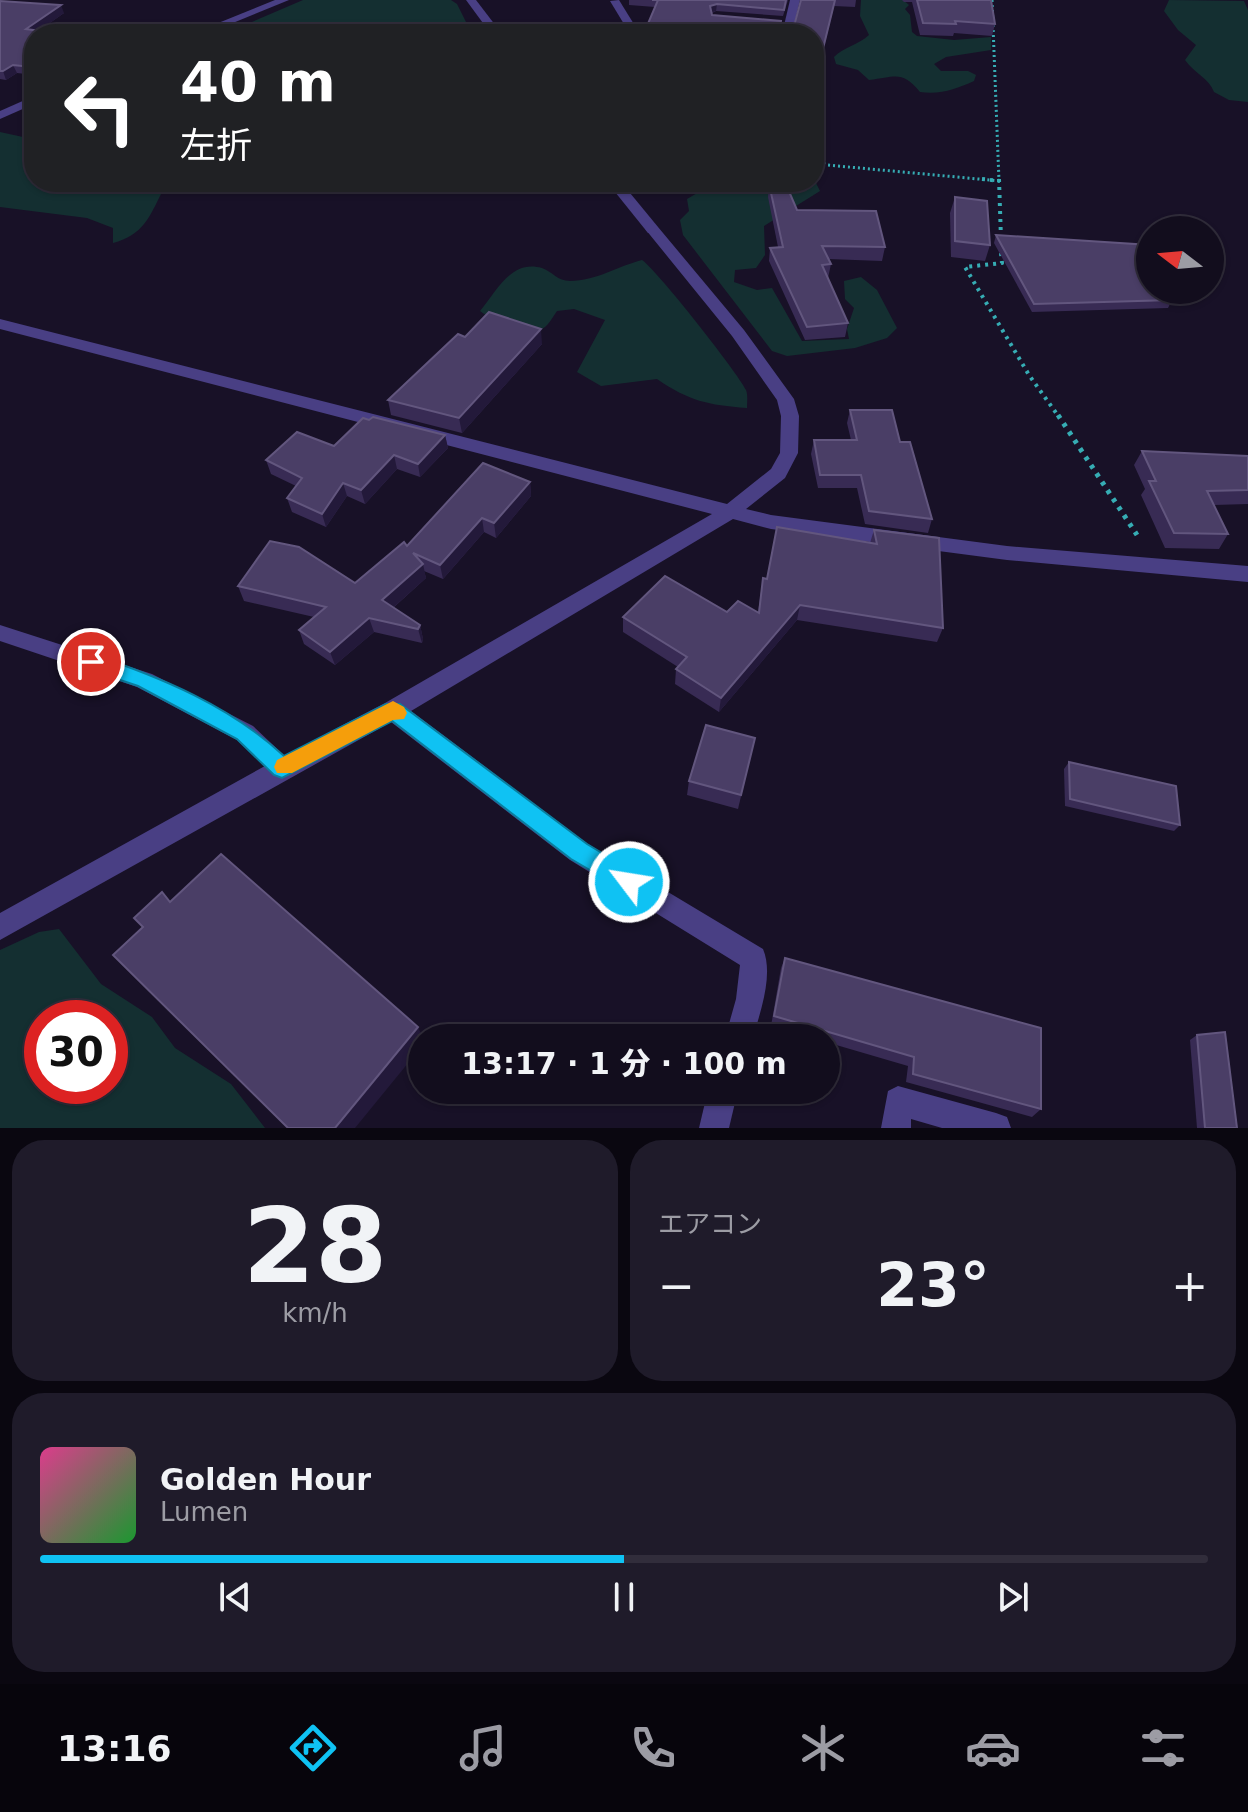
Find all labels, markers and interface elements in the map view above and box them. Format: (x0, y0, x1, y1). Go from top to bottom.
text: 40 m (180, 49, 336, 114)
icon: left (48, 56, 152, 160)
text: 左折 (180, 125, 252, 166)
north arrow (1136, 216, 1224, 304)
map controls (1136, 216, 1224, 304)
pin (57, 628, 125, 696)
icon: arrive (69, 640, 113, 684)
position arrow (587, 840, 671, 924)
speed limit sign: 30 (24, 1000, 128, 1104)
text: 13:17 · 1 分 · 100 m (461, 1046, 787, 1081)
text: 28 (243, 1185, 387, 1307)
text: エアコン (658, 1209, 762, 1239)
text: 23° (876, 1250, 990, 1320)
text: − (658, 1260, 695, 1311)
text: + (1171, 1260, 1208, 1311)
text: km/h (282, 1298, 348, 1328)
text: Golden Hour (160, 1462, 371, 1497)
text: Lumen (160, 1497, 248, 1527)
icon: previous (213, 1575, 257, 1619)
icon: pause (602, 1575, 646, 1619)
icon: next (991, 1575, 1035, 1619)
icon: directions (285, 1720, 341, 1776)
icon: music (455, 1720, 511, 1776)
icon: phone (625, 1720, 681, 1776)
icon: climate (795, 1720, 851, 1776)
icon: car (965, 1720, 1021, 1776)
icon: filters (1135, 1720, 1191, 1776)
text: 13:16 (57, 1728, 172, 1769)

